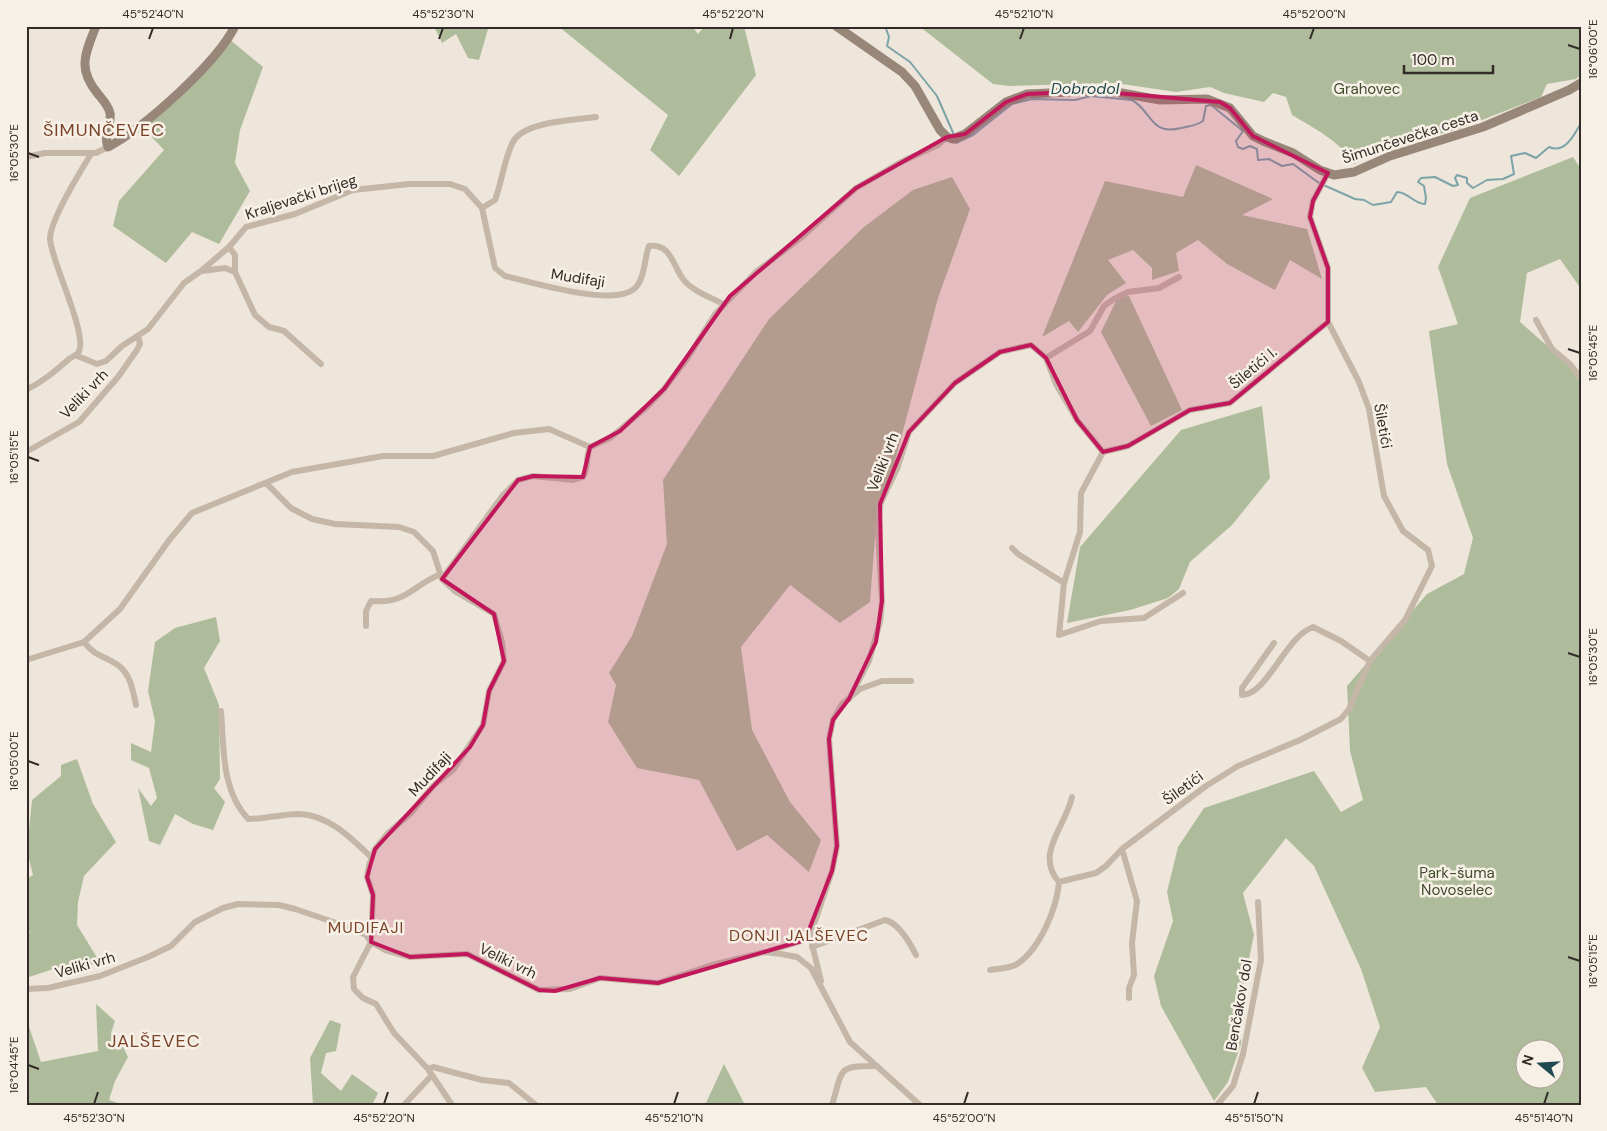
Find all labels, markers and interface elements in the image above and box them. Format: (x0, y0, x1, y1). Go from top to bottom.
text: 45°52'40"N (122, 6, 184, 22)
text: 45°52'30"N (412, 6, 474, 22)
text: 45°52'20"N (702, 6, 764, 22)
text: 45°52'10"N (995, 6, 1053, 22)
text: 45°52'00"N (1283, 6, 1345, 22)
text: 16°06'00"E (1585, 19, 1601, 79)
scale bar (1404, 42, 1493, 74)
text: 100 m (1412, 50, 1455, 70)
water label: Dobrodol (1051, 78, 1120, 99)
park label: Grahovec (1334, 79, 1400, 99)
street label: Šimunčevečka cesta (1339, 106, 1481, 168)
district label: ŠIMUNČEVEC (43, 118, 165, 142)
text: 16°05'30"E (6, 124, 22, 182)
street label: Kraljevački brijeg (243, 170, 359, 224)
street label: Mudifaji (550, 264, 606, 292)
text: 16°05'45"E (1585, 324, 1601, 381)
street label: Šiletići I. (1225, 342, 1281, 394)
street label: Veliki vrh (55, 365, 113, 423)
street label: Šiletići (1369, 402, 1397, 450)
text: 16°05'15"E (6, 430, 22, 484)
street label: Veliki vrh (863, 430, 903, 494)
text: 16°05'30"E (1585, 628, 1601, 686)
text: 16°05'00"E (6, 731, 22, 791)
street label: Mudifaji (404, 747, 456, 801)
street label: Šiletići (1159, 767, 1207, 809)
park label: Park-šuma Novoselec (1419, 863, 1495, 900)
district label: MUDIFAJI (328, 917, 404, 938)
district label: DONJI JALŠEVEC (729, 925, 869, 946)
text: 16°05'15"E (1585, 934, 1601, 988)
street label: Veliki vrh (476, 938, 540, 984)
street label: Veliki vrh (53, 947, 117, 983)
street label: Benčakov dol (1221, 958, 1257, 1052)
district label: JALŠEVEC (107, 1029, 201, 1053)
text: 16°04'45"E (6, 1036, 22, 1093)
north arrow (1514, 1038, 1564, 1088)
text: N (1517, 1052, 1538, 1068)
text: 45°52'30"N (63, 1110, 125, 1126)
text: 45°52'20"N (353, 1110, 415, 1126)
text: 45°52'10"N (645, 1110, 703, 1126)
text: 45°52'00"N (933, 1110, 995, 1126)
text: 45°51'50"N (1225, 1110, 1283, 1126)
text: 45°51'40"N (1515, 1110, 1573, 1126)

